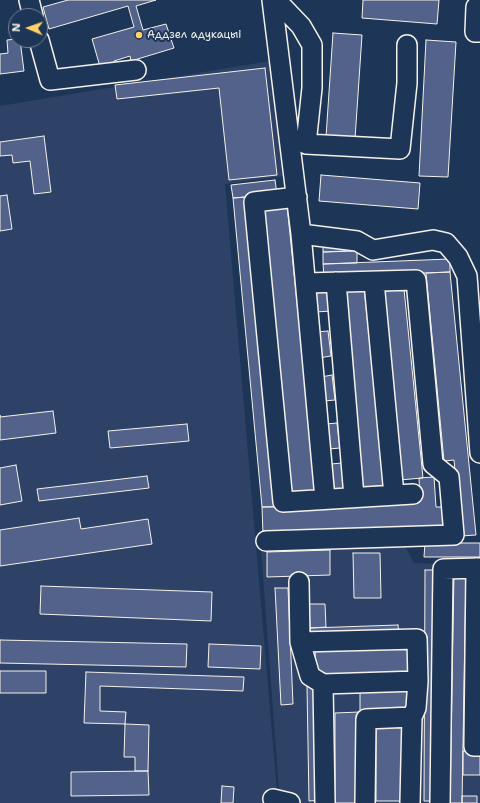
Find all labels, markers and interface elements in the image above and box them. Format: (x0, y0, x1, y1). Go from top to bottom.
north arrow (8, 8, 48, 48)
text: N (9, 23, 24, 32)
place label: Аддзел адукацыі (147, 28, 241, 42)
marker: Аддзел адукацыі (134, 30, 144, 40)

